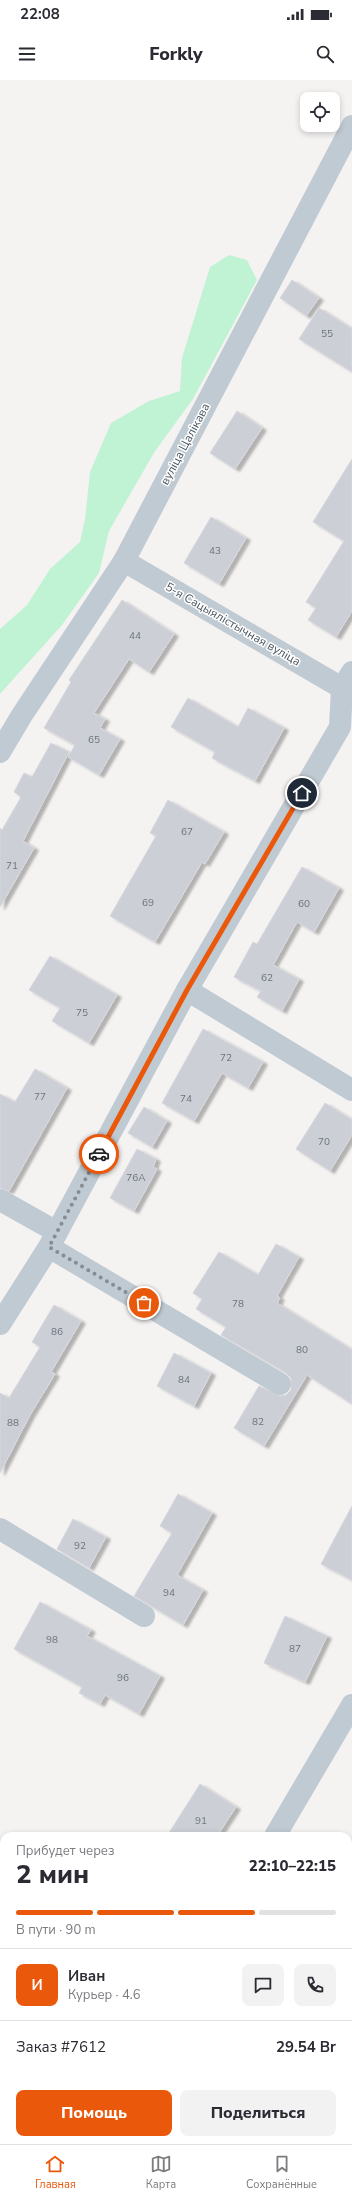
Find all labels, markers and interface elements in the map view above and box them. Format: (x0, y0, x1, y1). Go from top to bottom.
text: 22:08 (20, 4, 60, 24)
text: Forkly (149, 42, 203, 66)
icon: menu (16, 43, 38, 65)
icon: search (314, 43, 336, 65)
map controls (300, 92, 340, 132)
button: locate (300, 92, 340, 132)
house number: 55 (321, 327, 333, 341)
street label: вуліца Цалікава (157, 400, 213, 488)
house number: 43 (209, 544, 221, 558)
street label: 5-я Сацыялістычная вуліца (162, 579, 304, 669)
house number: 44 (129, 629, 141, 643)
house number: 65 (88, 733, 100, 747)
pin (285, 776, 319, 810)
icon: home (291, 782, 313, 804)
house number: 67 (181, 825, 193, 839)
house number: 71 (6, 859, 18, 873)
house number: 69 (142, 896, 154, 910)
house number: 60 (298, 897, 310, 911)
house number: 62 (261, 971, 273, 985)
house number: 75 (76, 1006, 88, 1020)
house number: 72 (220, 1051, 232, 1065)
house number: 77 (34, 1090, 46, 1104)
house number: 74 (180, 1092, 192, 1106)
courier (79, 1134, 119, 1174)
house number: 70 (318, 1135, 330, 1149)
icon: car (88, 1143, 110, 1165)
house number: 76А (126, 1171, 146, 1185)
pin (127, 1286, 161, 1320)
icon: bag (133, 1292, 155, 1314)
house number: 78 (232, 1297, 244, 1311)
house number: 86 (51, 1325, 63, 1339)
house number: 80 (296, 1343, 308, 1357)
house number: 84 (178, 1373, 190, 1387)
house number: 82 (252, 1415, 264, 1429)
house number: 88 (7, 1416, 19, 1430)
house number: 92 (74, 1539, 86, 1553)
house number: 94 (163, 1586, 175, 1600)
house number: 98 (46, 1633, 58, 1647)
house number: 87 (289, 1642, 301, 1656)
house number: 96 (117, 1671, 129, 1685)
house number: 91 (195, 1814, 207, 1828)
text: Прибудет через (16, 1842, 114, 1860)
text: 22:10–22:15 (249, 1856, 336, 1876)
text: 2 мин (16, 1857, 89, 1892)
text: В пути · 90 m (16, 1921, 96, 1939)
button: chat (242, 1964, 284, 2006)
button: phone (294, 1964, 336, 2006)
text: Иван (68, 1966, 105, 1986)
text: И (31, 1975, 43, 1995)
text: Курьер · 4.6 (68, 1986, 141, 2004)
text: Заказ #7612 (16, 2037, 106, 2057)
text: 29.54 Br (276, 2037, 336, 2057)
button: Помощь (16, 2090, 172, 2136)
button: Поделиться (180, 2090, 336, 2136)
tab: Главная (35, 2153, 76, 2192)
tab: Карта (146, 2153, 176, 2192)
tab: Сохранённые (246, 2153, 317, 2192)

